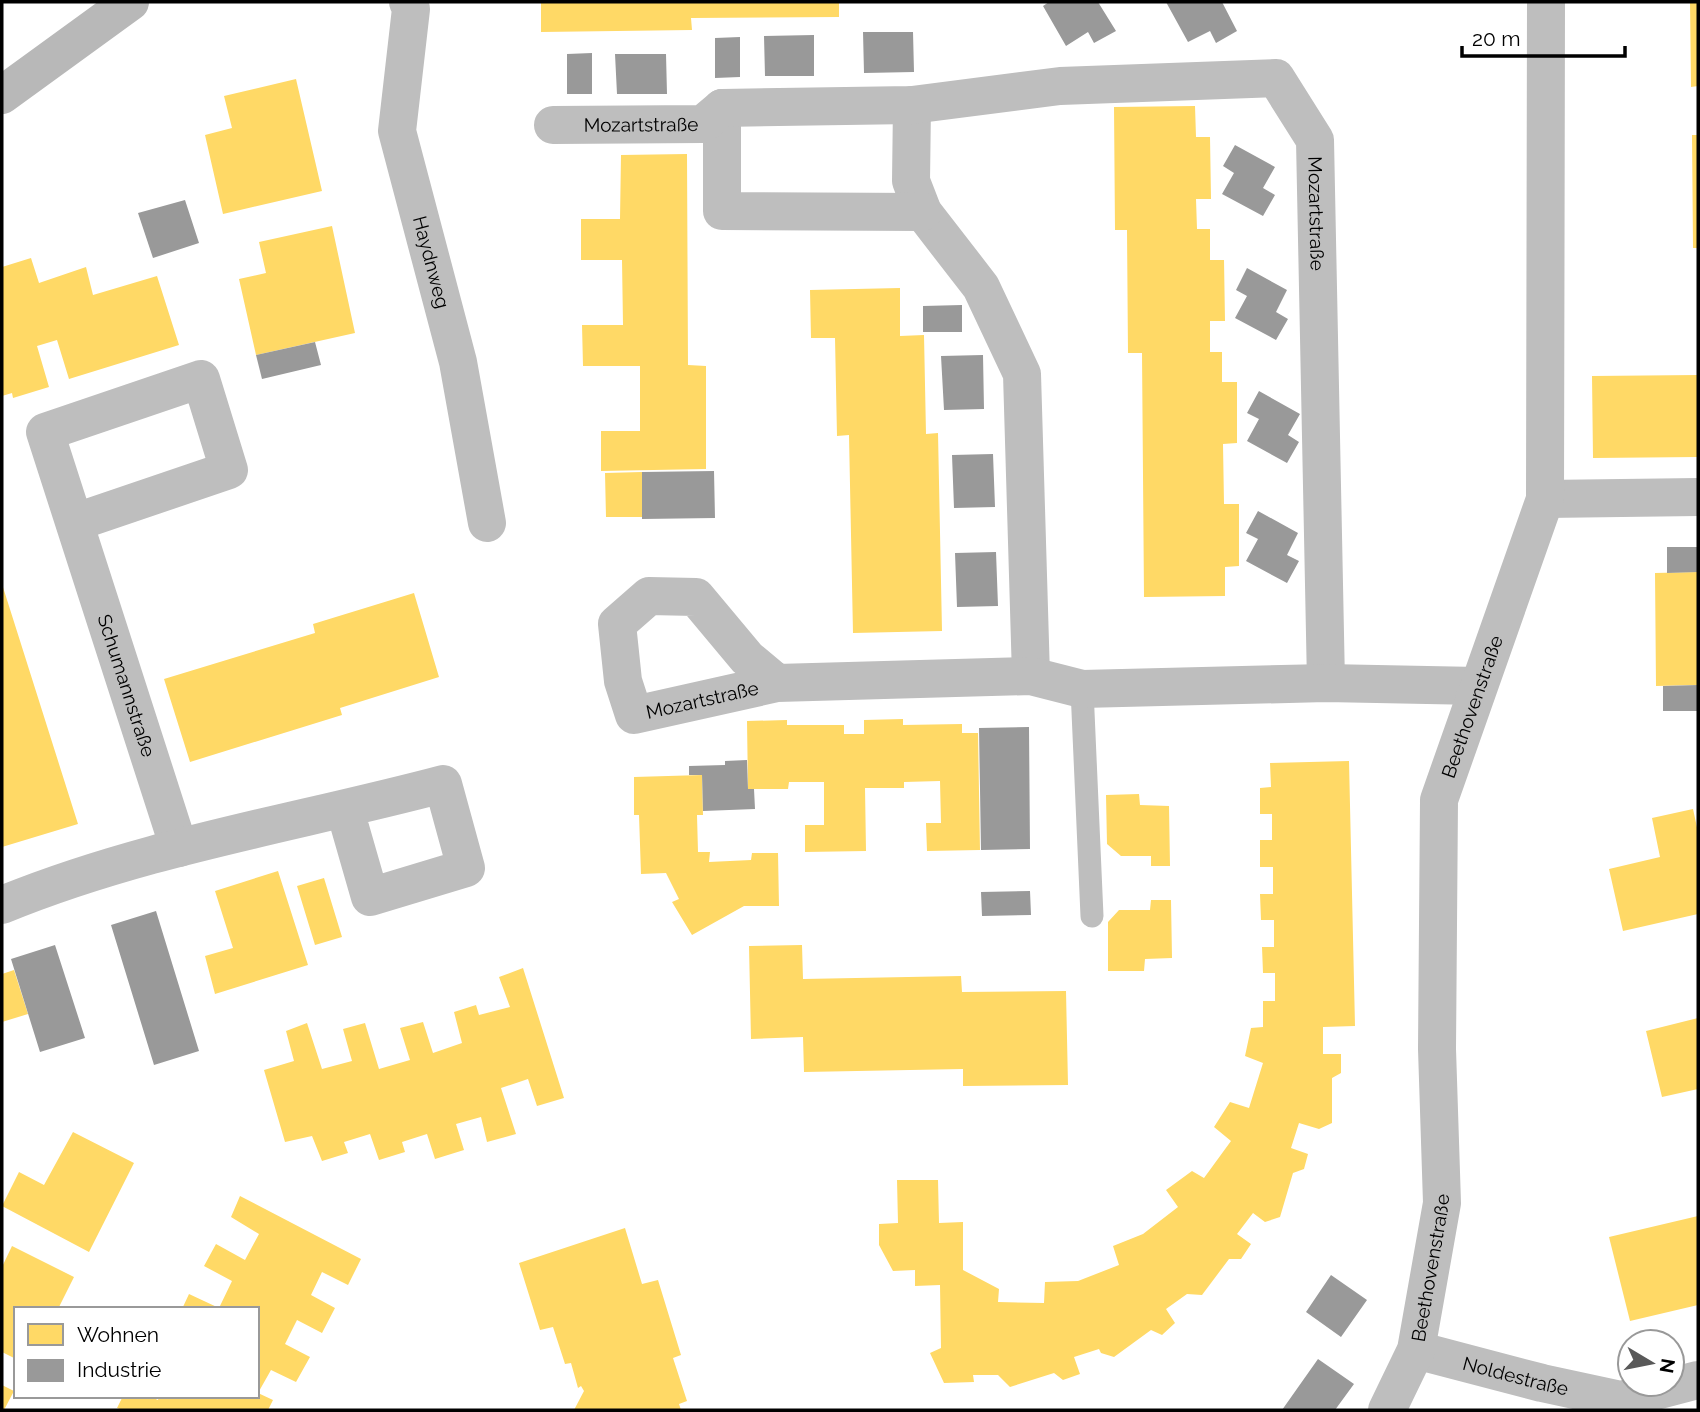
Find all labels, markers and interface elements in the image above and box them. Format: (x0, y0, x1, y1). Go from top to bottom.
scale bar (1462, 14, 1625, 58)
text: 20 m (1472, 26, 1520, 51)
street label: Mozartstraße (584, 113, 698, 136)
street label: Mozartstraße (1304, 156, 1329, 271)
street label: Haydnweg (409, 213, 454, 311)
street label: Schumannstraße (93, 612, 160, 760)
street label: Beethovenstraße (1437, 632, 1507, 781)
street label: Mozartstraße (644, 677, 760, 723)
street label: Beethovenstraße (1407, 1194, 1453, 1343)
legend (14, 1307, 259, 1398)
text: Wohnen (77, 1322, 159, 1347)
north arrow (1616, 1328, 1686, 1398)
street label: Noldestraße (1461, 1352, 1571, 1399)
text: Industrie (77, 1357, 161, 1382)
text: N (1656, 1357, 1680, 1375)

